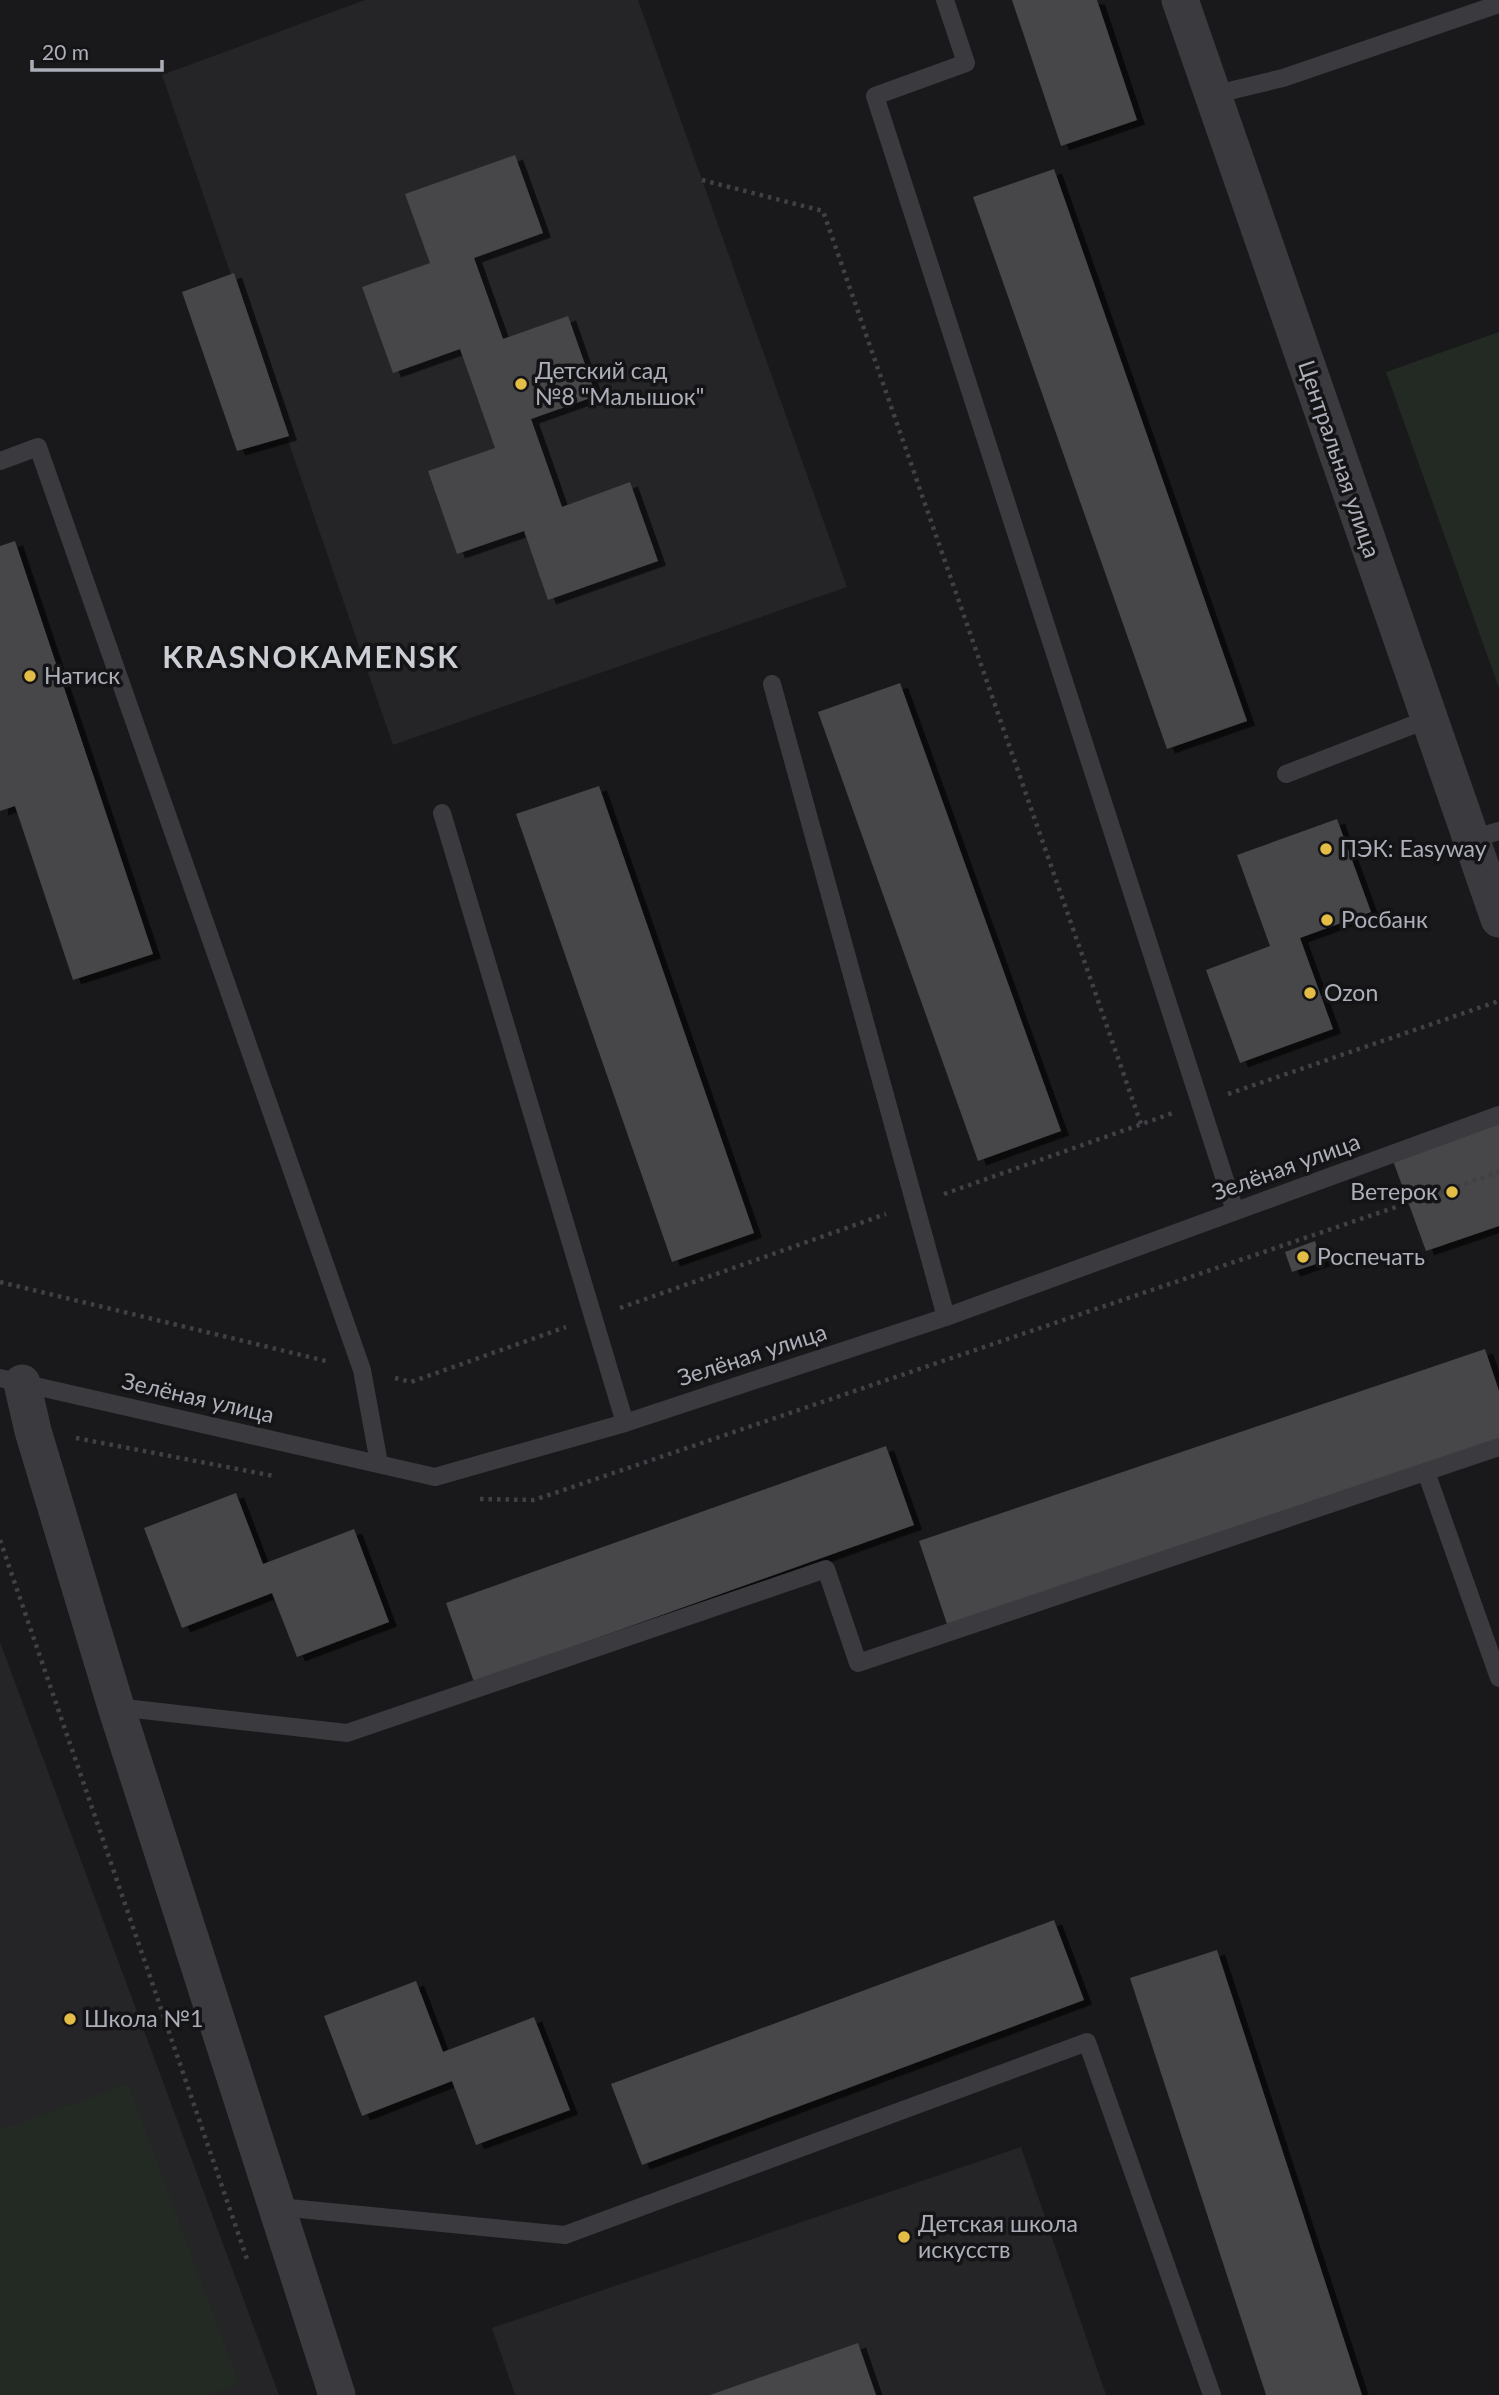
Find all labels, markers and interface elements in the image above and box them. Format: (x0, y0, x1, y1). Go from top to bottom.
scale bar (32, 28, 161, 72)
text: 20 m (42, 39, 89, 64)
place label: Детский сад №8 "Малышок" (535, 356, 704, 410)
street label: Центральная улица (1293, 356, 1387, 561)
marker: Детский сад №8 "Малышок" (513, 376, 529, 392)
district label: KRASNOKAMENSK (162, 638, 460, 674)
place label: Натиск (44, 661, 120, 689)
marker: Натиск (22, 668, 38, 684)
place label: ПЭК: Easyway (1340, 834, 1487, 862)
marker: ПЭК: Easyway (1318, 841, 1334, 857)
place label: Росбанк (1341, 905, 1428, 933)
marker: Росбанк (1319, 912, 1335, 928)
place label: Ozon (1324, 978, 1378, 1006)
marker: Ozon (1302, 985, 1318, 1001)
street label: Зелёная улица (1208, 1126, 1363, 1206)
place label: Ветерок (1350, 1177, 1438, 1205)
marker: Ветерок (1444, 1184, 1460, 1200)
place label: Роспечать (1317, 1242, 1425, 1270)
marker: Роспечать (1295, 1249, 1311, 1265)
street label: Зелёная улица (674, 1317, 830, 1391)
street label: Зелёная улица (119, 1366, 277, 1428)
place label: Школа №1 (84, 2004, 203, 2032)
marker: Школа №1 (62, 2011, 78, 2027)
place label: Детская школа искусств (918, 2209, 1078, 2263)
marker: Детская школа искусств (896, 2229, 912, 2245)

